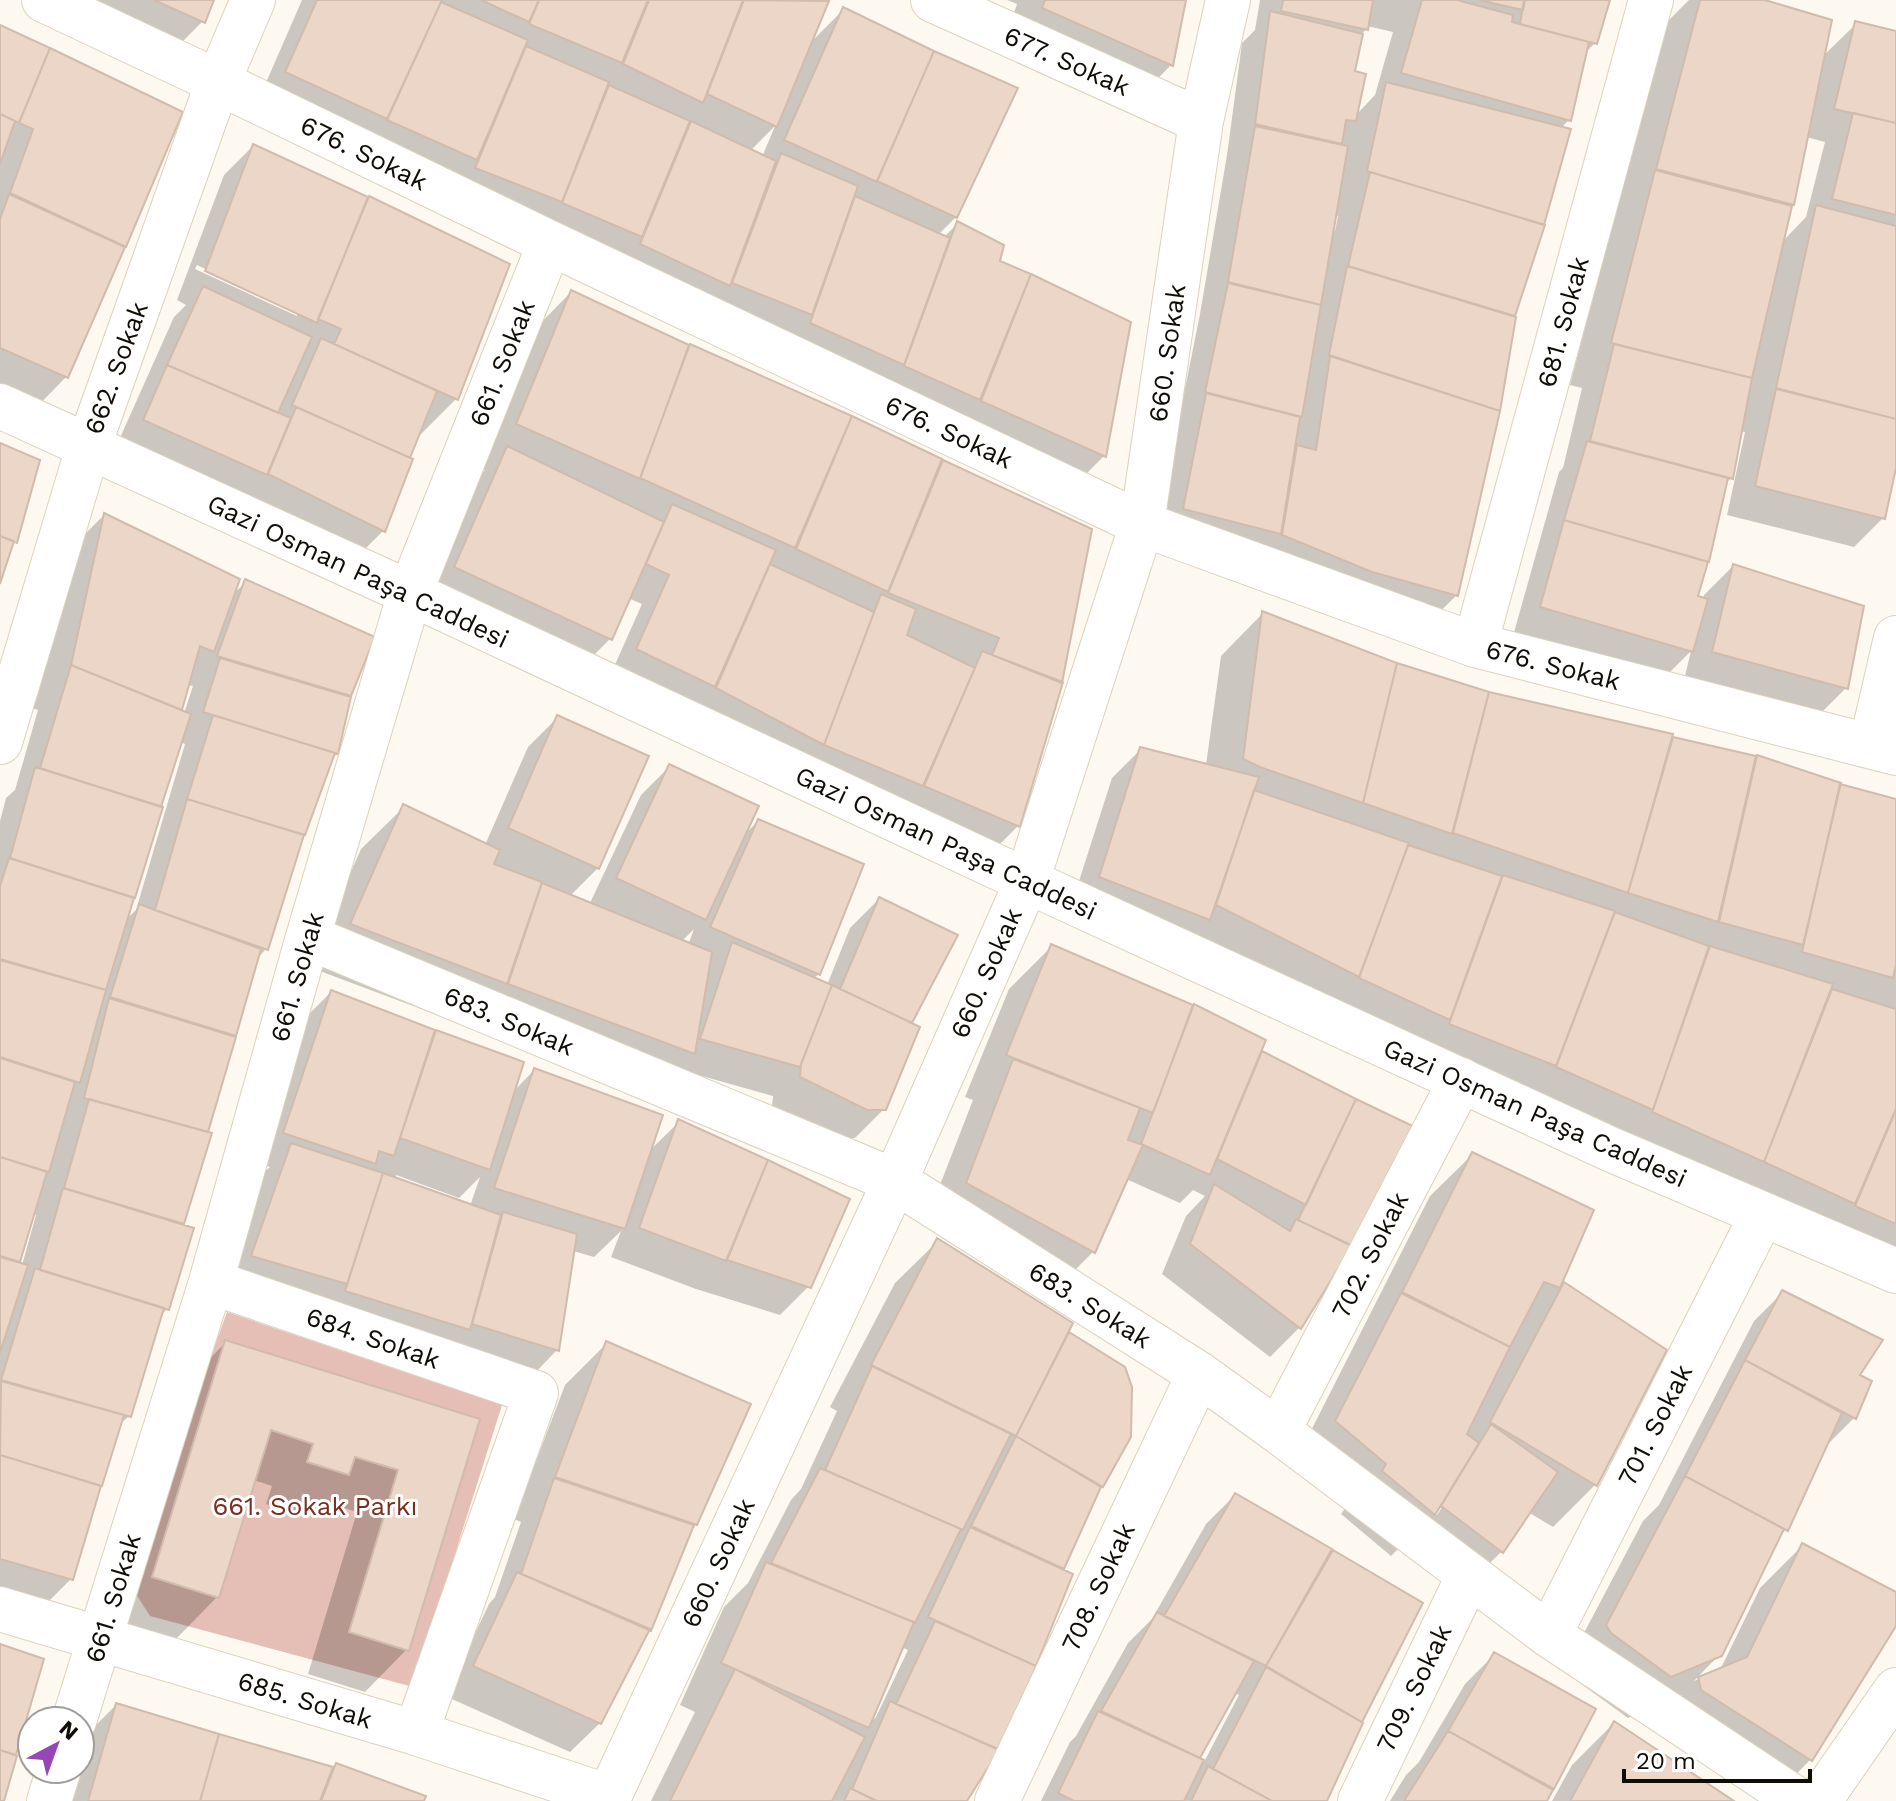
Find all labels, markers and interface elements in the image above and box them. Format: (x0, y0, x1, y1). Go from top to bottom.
street label: 677. Sokak (1000, 20, 1135, 102)
street label: 676. Sokak (296, 109, 433, 197)
street label: 681. Sokak (1531, 253, 1595, 391)
street label: 660. Sokak (1142, 282, 1192, 424)
street label: 661. Sokak (463, 295, 541, 431)
street label: 662. Sokak (78, 297, 154, 438)
street label: 676. Sokak (880, 389, 1018, 475)
street label: Gazi Osman Paşa Caddesi (203, 488, 513, 654)
street label: 676. Sokak (1483, 634, 1624, 696)
street label: Gazi Osman Paşa Caddesi (791, 760, 1101, 926)
street label: 660. Sokak (944, 903, 1028, 1043)
street label: 661. Sokak (264, 908, 330, 1045)
street label: 683. Sokak (439, 980, 579, 1062)
street label: Gazi Osman Paşa Caddesi (1379, 1032, 1691, 1194)
street label: 702. Sokak (1325, 1187, 1415, 1323)
street label: 683. Sokak (1023, 1256, 1157, 1355)
street label: 684. Sokak (302, 1301, 444, 1375)
street label: 701. Sokak (1612, 1359, 1699, 1491)
park label: 661. Sokak Parkı (213, 1491, 417, 1521)
street label: 660. Sokak (675, 1493, 761, 1632)
street label: 708. Sokak (1055, 1518, 1141, 1656)
street label: 661. Sokak (79, 1529, 147, 1666)
street label: 709. Sokak (1370, 1619, 1458, 1757)
street label: 685. Sokak (234, 1665, 376, 1735)
north arrow (16, 1705, 96, 1785)
text: N (54, 1715, 83, 1745)
scale bar (1624, 1733, 1810, 1783)
text: 20 m (1636, 1747, 1696, 1775)

